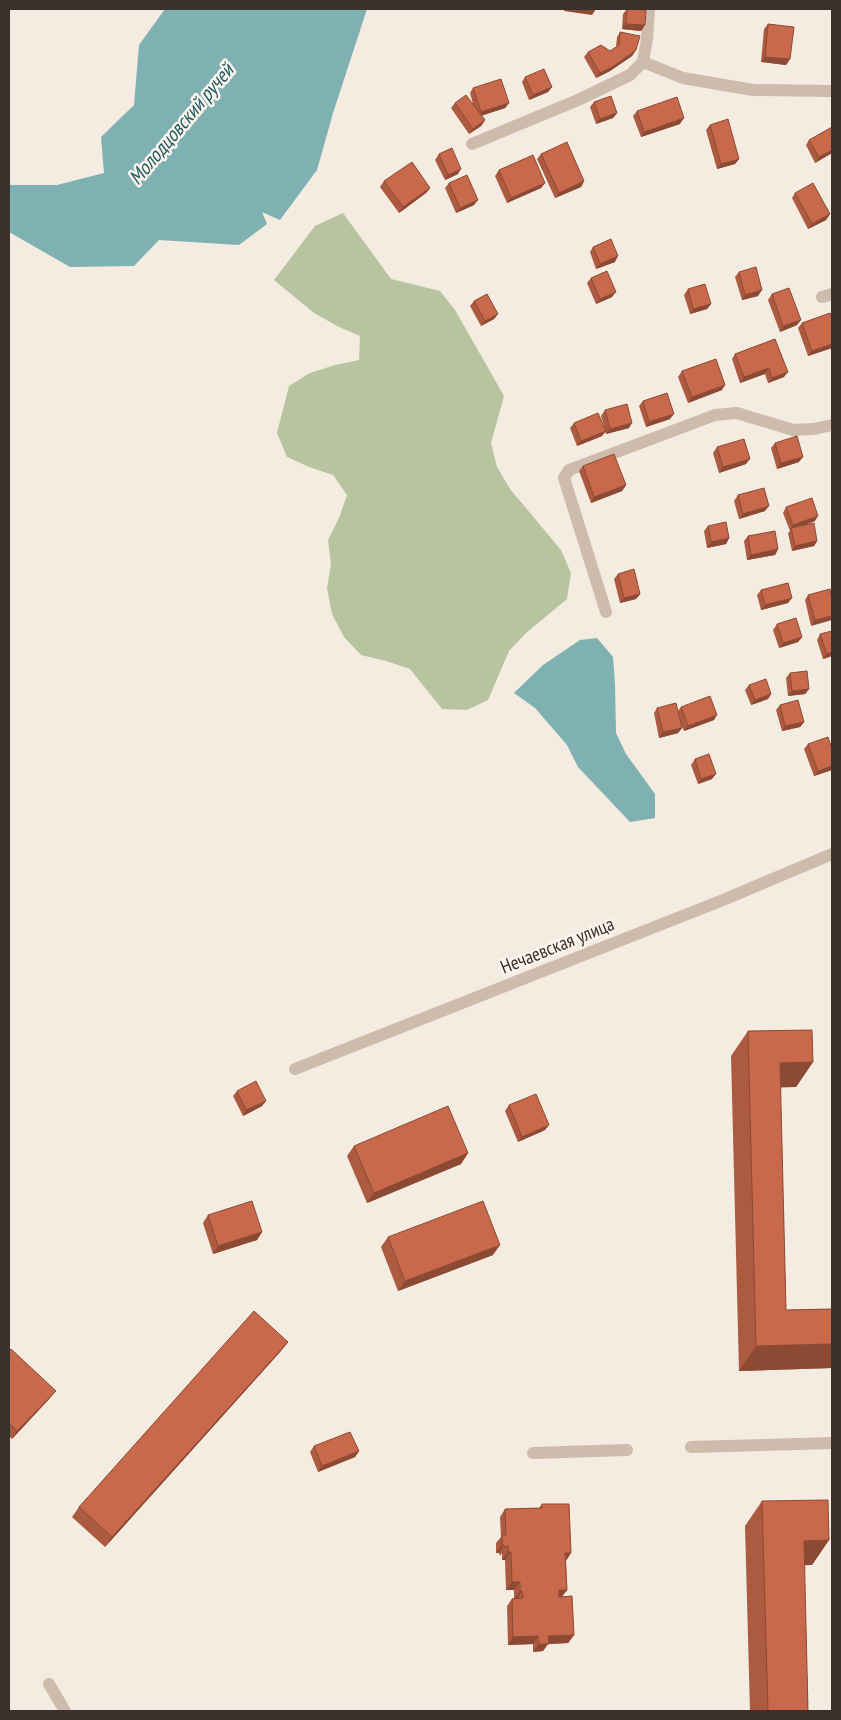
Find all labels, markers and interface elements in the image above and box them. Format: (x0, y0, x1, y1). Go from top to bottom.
water label: Молодцовский ручей (123, 56, 241, 190)
street label: Нечаевская улица (497, 911, 617, 979)

